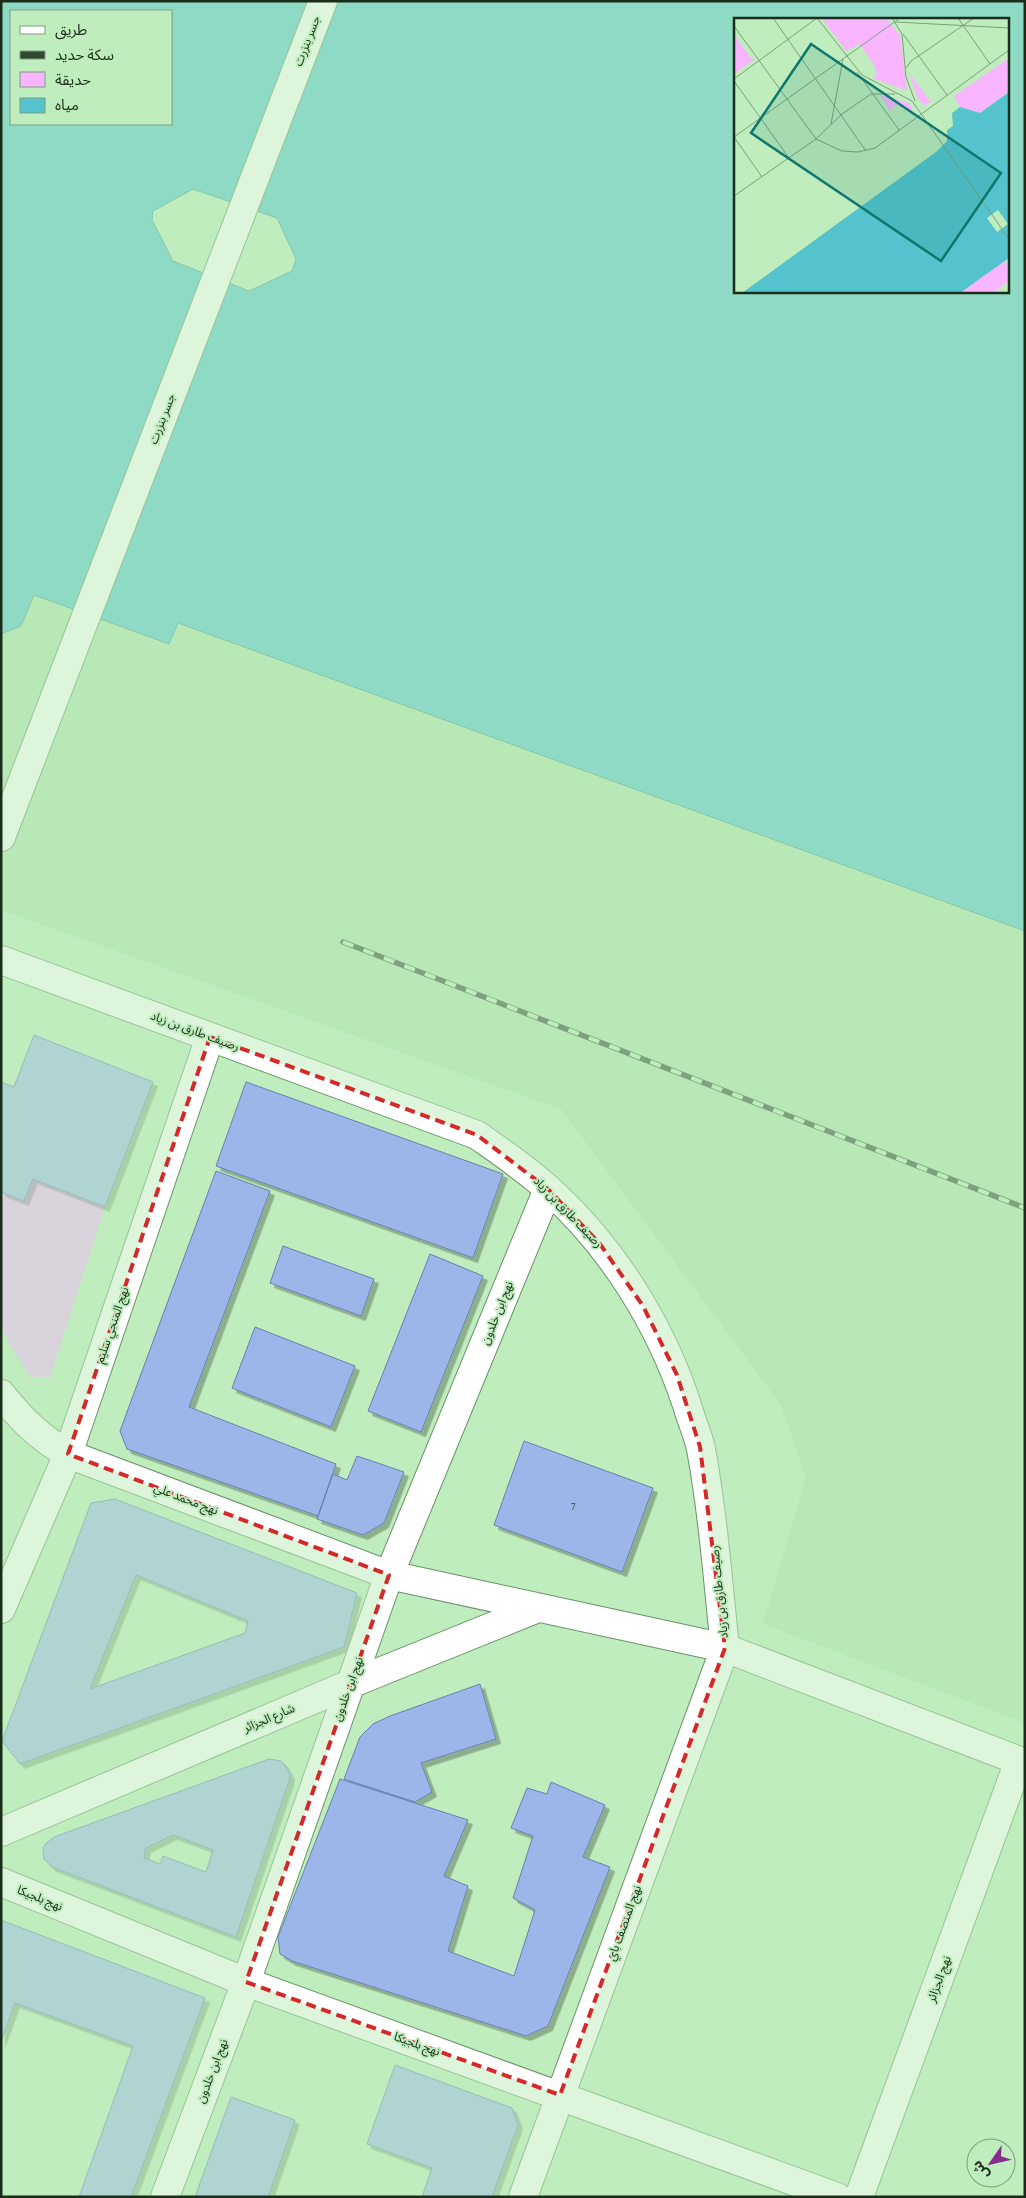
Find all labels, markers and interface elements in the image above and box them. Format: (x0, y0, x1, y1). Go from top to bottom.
legend (10, 10, 172, 125)
street label: جسر بنزرت (290, 13, 323, 68)
inset map (734, 18, 1008, 292)
text: طريق (55, 20, 87, 40)
text: سكة حديد (55, 45, 114, 63)
text: حديقة (55, 70, 91, 88)
text: مياه (55, 95, 79, 113)
street label: جسر بنزرت (145, 391, 178, 446)
street label: رصيف طارق بن زياد (149, 1007, 242, 1054)
street label: رصيف طارق بن زياد (530, 1173, 606, 1251)
street label: نهج ابن خلدون (477, 1279, 518, 1348)
street label: نهج المنجي سليم (91, 1285, 134, 1366)
street label: نهج محمد علي (151, 1479, 220, 1520)
house number: 7 (571, 1500, 576, 1512)
street label: رصيف طارق بن زياد (706, 1545, 731, 1639)
street label: نهج ابن خلدون (329, 1655, 368, 1724)
street label: شارع الجزائر (240, 1700, 298, 1737)
street label: نهج بلجيكا (14, 1882, 65, 1915)
street label: نهج المنصف باي (603, 1883, 647, 1964)
street label: نهج الجزائر (923, 1954, 956, 2006)
street label: نهج بلجيكا (391, 2028, 442, 2061)
street label: نهج ابن خلدون (192, 2037, 232, 2106)
north arrow (966, 2138, 1016, 2188)
text: ش (967, 2158, 992, 2183)

